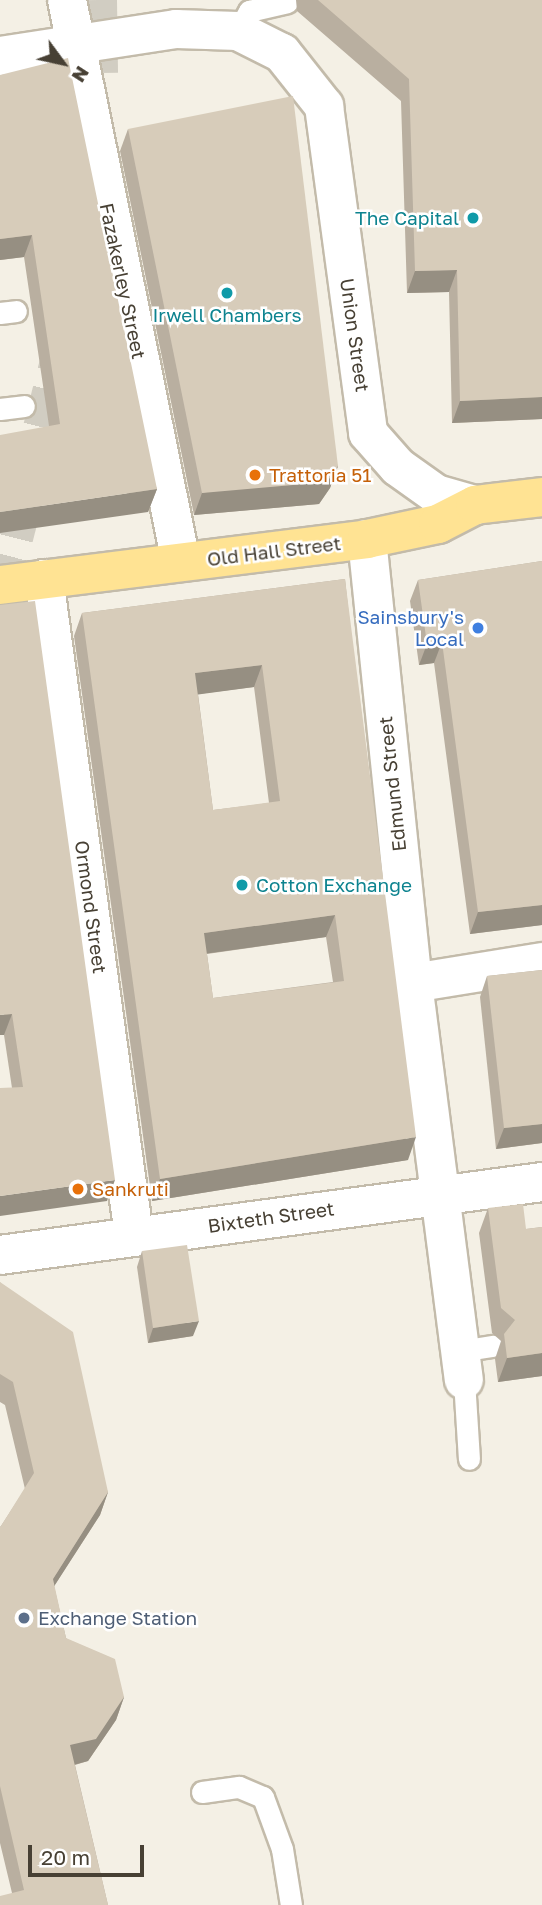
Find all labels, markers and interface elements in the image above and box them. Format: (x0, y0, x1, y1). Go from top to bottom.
north arrow (28, 28, 98, 98)
text: N (67, 62, 95, 87)
street label: Fazakerley Street (95, 201, 151, 361)
place label: The Capital (355, 207, 459, 229)
marker: The Capital (465, 210, 481, 226)
street label: Union Street (336, 277, 374, 393)
marker: Irwell Chambers (219, 285, 235, 301)
place label: Irwell Chambers (152, 304, 302, 326)
place label: Trattoria 51 (269, 464, 371, 486)
marker: Trattoria 51 (247, 467, 263, 483)
street label: Old Hall Street (206, 531, 342, 571)
place label: Sainsbury's Local (357, 606, 464, 650)
marker: Sainsbury's Local (470, 620, 486, 636)
street label: Edmund Street (374, 715, 410, 853)
street label: Ormond Street (70, 839, 112, 975)
place label: Cotton Exchange (256, 874, 412, 896)
marker: Cotton Exchange (234, 877, 250, 893)
place label: Sankruti (92, 1178, 169, 1200)
marker: Sankruti (70, 1181, 86, 1197)
street label: Bixteth Street (206, 1197, 336, 1237)
place label: Exchange Station (38, 1607, 197, 1629)
marker: Exchange Station (16, 1610, 32, 1626)
scale bar (32, 1832, 147, 1876)
text: 20 m (41, 1844, 90, 1870)

